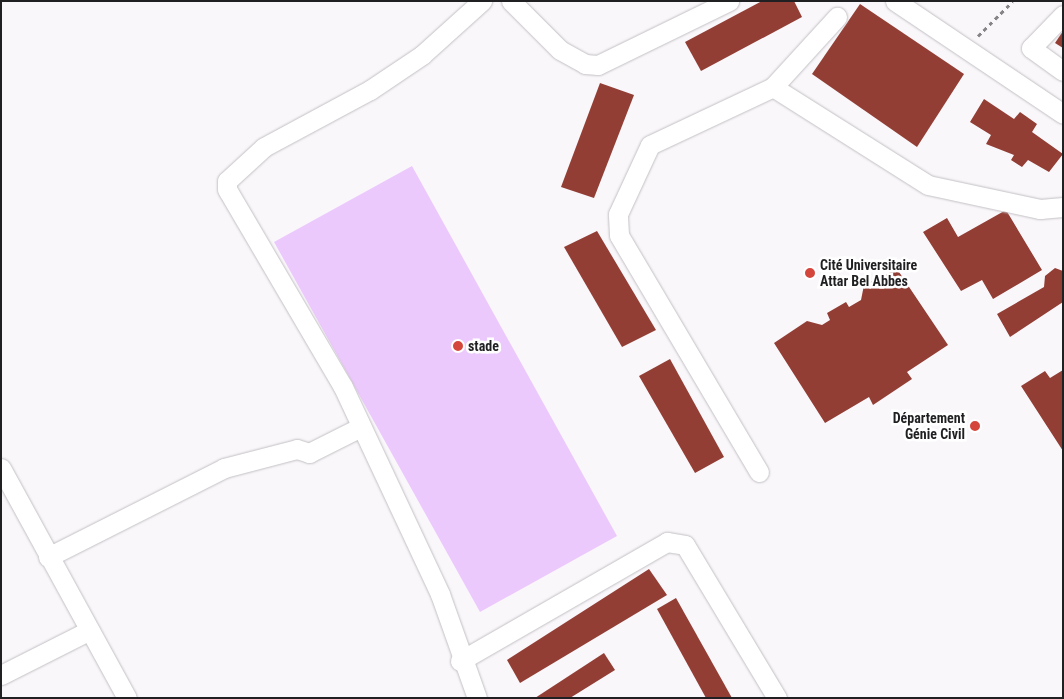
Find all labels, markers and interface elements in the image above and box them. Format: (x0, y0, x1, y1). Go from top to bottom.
place label: Cité Universitaire Attar Bel Abbes (820, 257, 917, 290)
marker: Cité Universitaire Attar Bel Abbes (804, 267, 816, 279)
place label: stade (468, 338, 499, 354)
marker: stade (452, 340, 464, 352)
place label: Département Génie Civil (893, 410, 965, 442)
marker: Département Génie Civil (969, 420, 981, 432)

